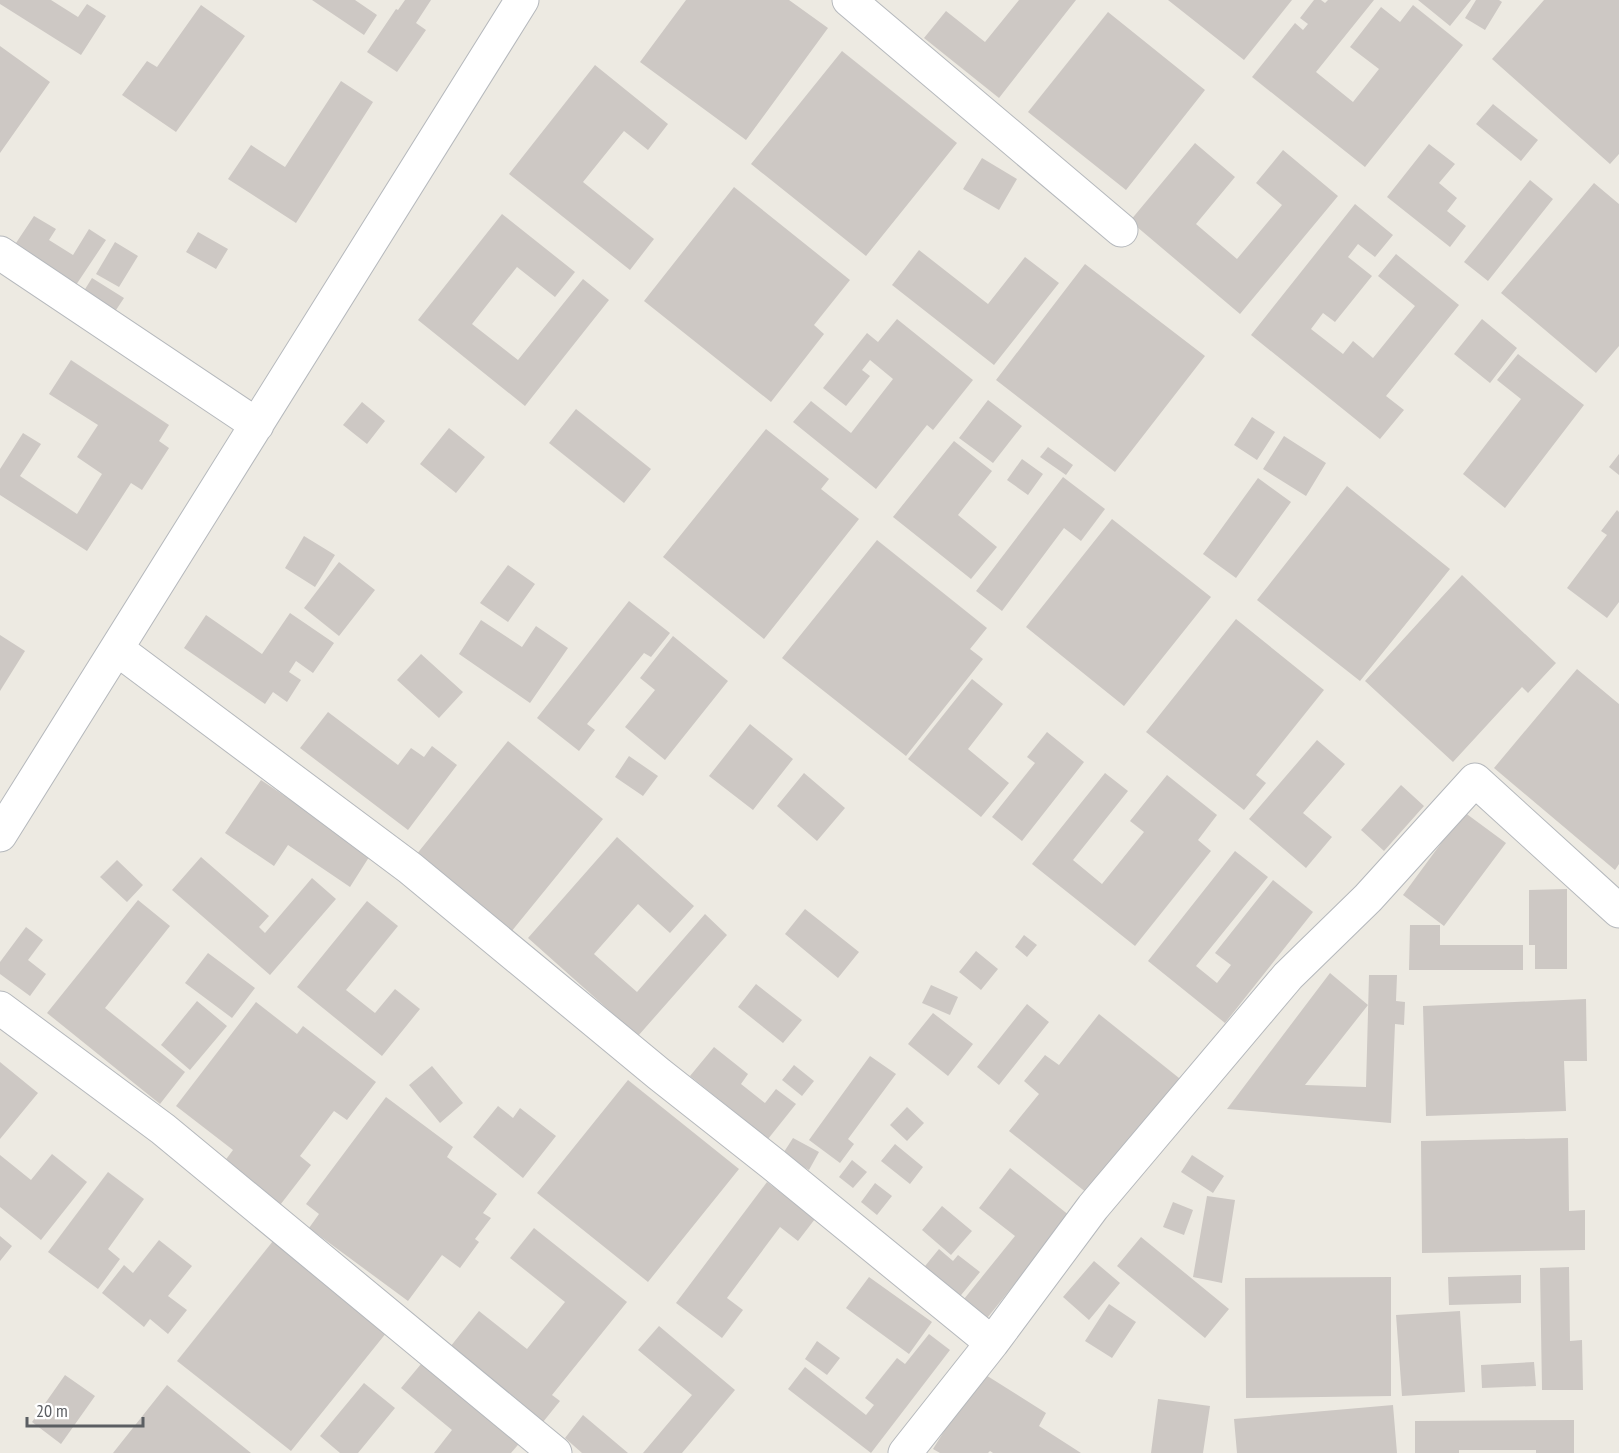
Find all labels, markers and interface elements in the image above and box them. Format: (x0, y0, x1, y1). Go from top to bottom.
scale bar (27, 1390, 142, 1428)
text: 20 m (36, 1399, 68, 1422)

